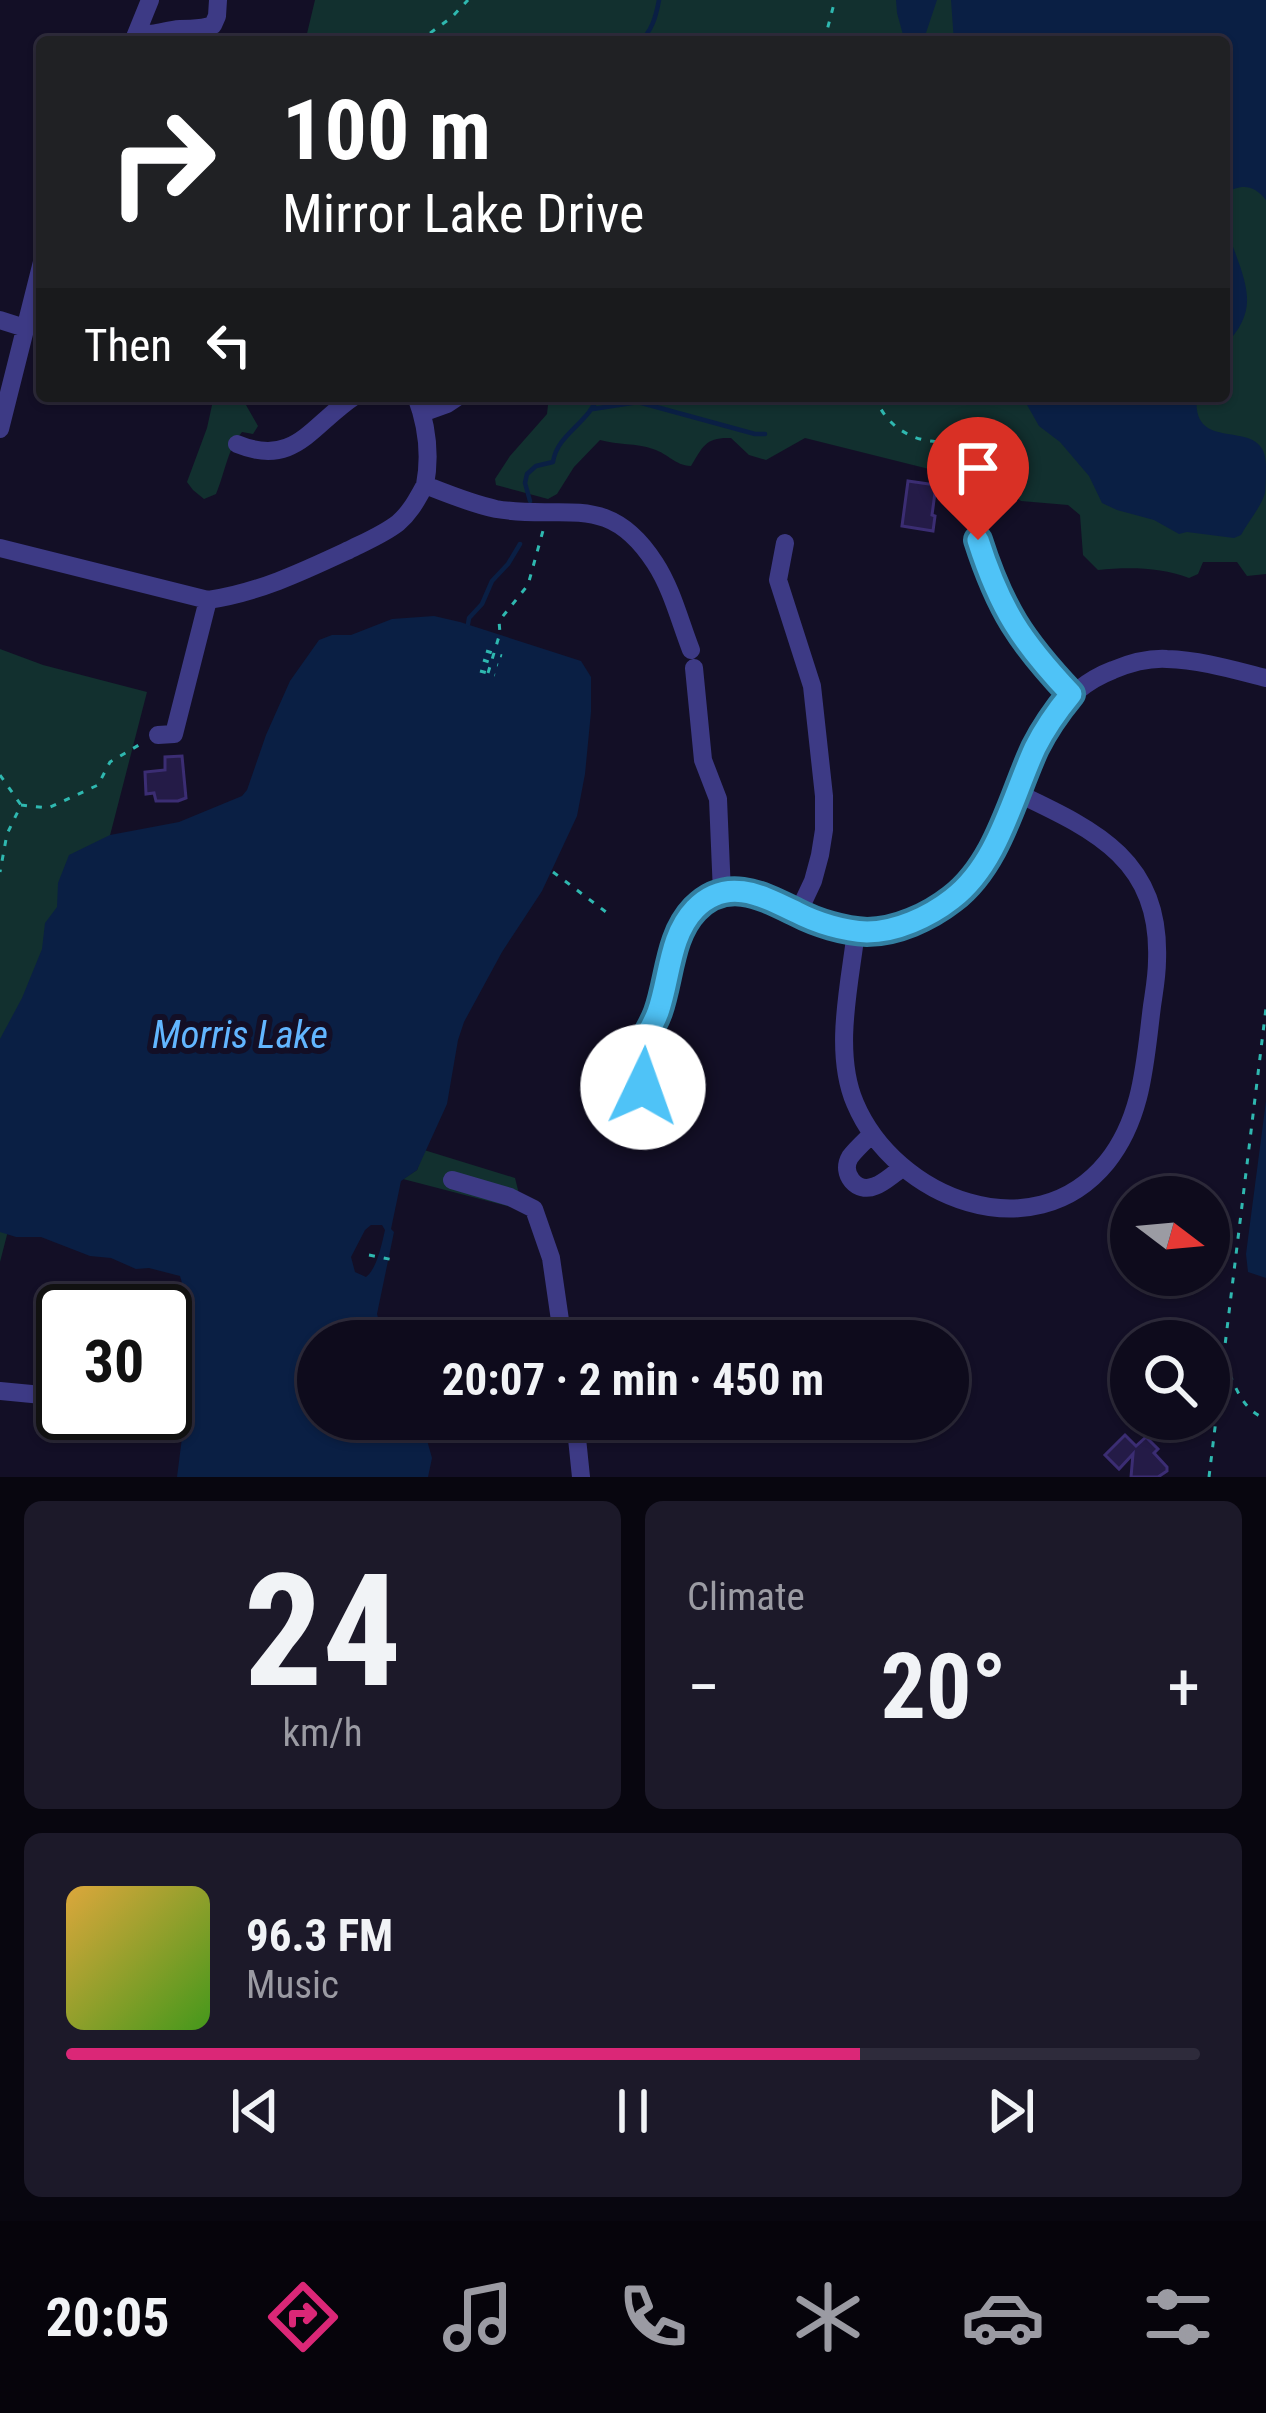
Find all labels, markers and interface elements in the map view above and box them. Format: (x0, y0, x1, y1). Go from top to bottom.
text: 100 m (282, 81, 491, 180)
icon: right (84, 84, 240, 240)
text: Mirror Lake Drive (282, 182, 644, 245)
icon: left (196, 312, 262, 378)
text: Then (84, 319, 172, 372)
pin (927, 417, 1029, 540)
icon: arrive (945, 435, 1011, 501)
water label: Morris Lake (152, 1012, 328, 1058)
position arrow (580, 1024, 706, 1150)
north arrow (1110, 1176, 1230, 1296)
map controls (1110, 1176, 1230, 1440)
speed limit sign: 30 (36, 1284, 192, 1440)
button: search (1110, 1320, 1230, 1440)
text: 20:07 · 2 min · 450 m (442, 1353, 824, 1406)
text: 24 (244, 1540, 401, 1723)
text: Climate (687, 1574, 805, 1620)
text: 20° (881, 1635, 1007, 1740)
text: − (687, 1649, 720, 1726)
text: + (1167, 1649, 1200, 1726)
text: km/h (282, 1710, 363, 1756)
text: 96.3 FM (246, 1909, 393, 1962)
text: Music (246, 1962, 339, 2008)
icon: previous (222, 2078, 288, 2144)
icon: pause (600, 2078, 666, 2144)
icon: next (978, 2078, 1044, 2144)
icon: directions (261, 2275, 345, 2359)
icon: music (436, 2275, 520, 2359)
icon: phone (611, 2275, 695, 2359)
icon: climate (786, 2275, 870, 2359)
icon: car (961, 2275, 1045, 2359)
icon: filters (1136, 2275, 1220, 2359)
text: 20:05 (46, 2286, 170, 2349)

